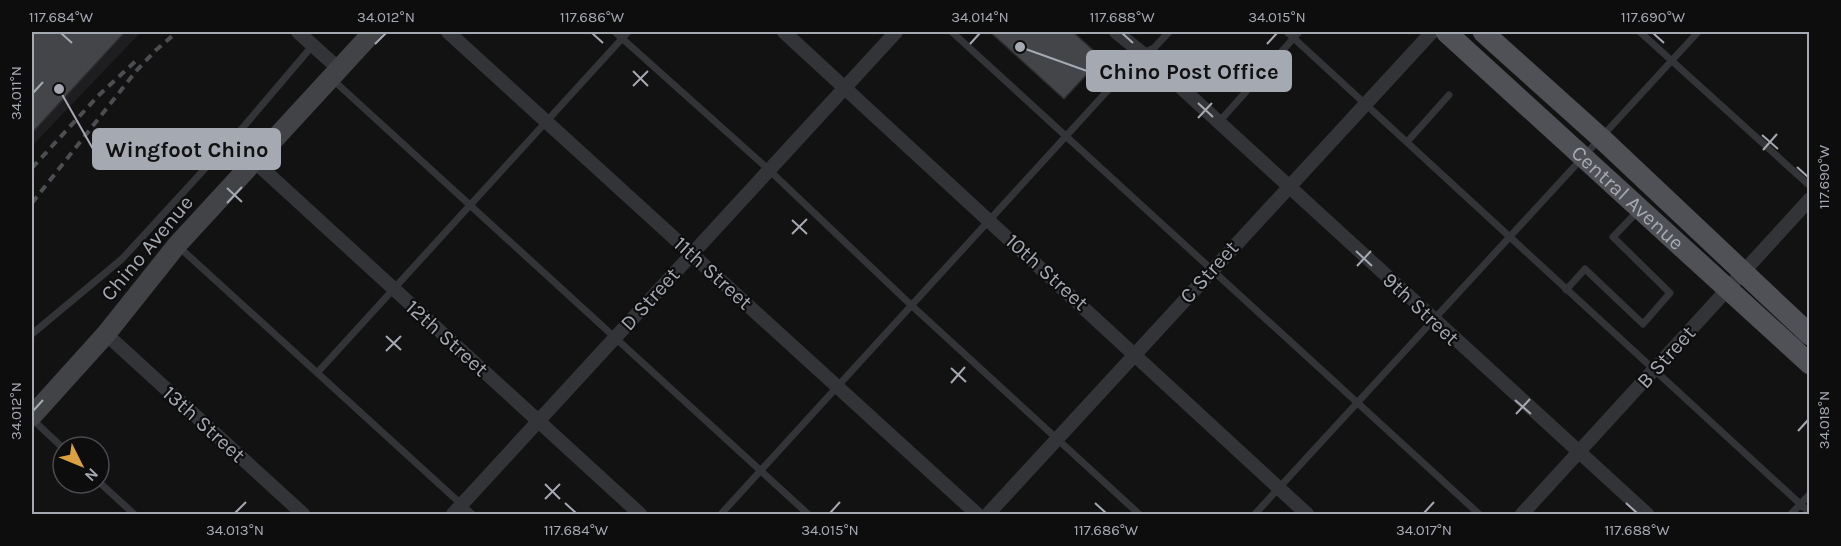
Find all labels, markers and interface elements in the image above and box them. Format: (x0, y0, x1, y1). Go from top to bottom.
text: 117.684°W (29, 8, 94, 26)
text: 34.012°N (357, 8, 415, 26)
text: 117.686°W (560, 8, 625, 26)
text: 34.014°N (951, 8, 1009, 26)
text: 117.688°W (1089, 8, 1155, 26)
text: 34.015°N (1248, 8, 1306, 26)
text: 117.690°W (1621, 8, 1686, 26)
callout: Chino Post Office (1087, 51, 1291, 91)
text: Chino Post Office (1099, 59, 1279, 85)
text: 34.011°N (7, 66, 25, 120)
callout: Wingfoot Chino (93, 129, 280, 169)
text: Wingfoot Chino (106, 137, 268, 163)
street label: Central Avenue (1567, 141, 1689, 255)
text: 117.690°W (1815, 144, 1833, 209)
street label: Chino Avenue (96, 190, 198, 306)
street label: 10th Street (1001, 229, 1093, 315)
street label: 11th Street (669, 232, 757, 314)
street label: C Street (1175, 236, 1243, 308)
street label: D Street (615, 262, 685, 335)
street label: 9th Street (1378, 268, 1464, 350)
street label: 12th Street (401, 295, 493, 381)
street label: B Street (1632, 321, 1700, 393)
street label: 13th Street (158, 381, 250, 467)
text: 34.012°N (7, 382, 25, 440)
text: 34.018°N (1815, 391, 1833, 449)
north arrow (51, 435, 111, 495)
text: N (81, 464, 102, 486)
text: 34.013°N (206, 521, 264, 539)
text: 117.684°W (544, 521, 609, 539)
text: 34.015°N (801, 521, 859, 539)
text: 117.686°W (1074, 521, 1139, 539)
text: 34.017°N (1396, 521, 1452, 539)
text: 117.688°W (1604, 521, 1670, 539)

